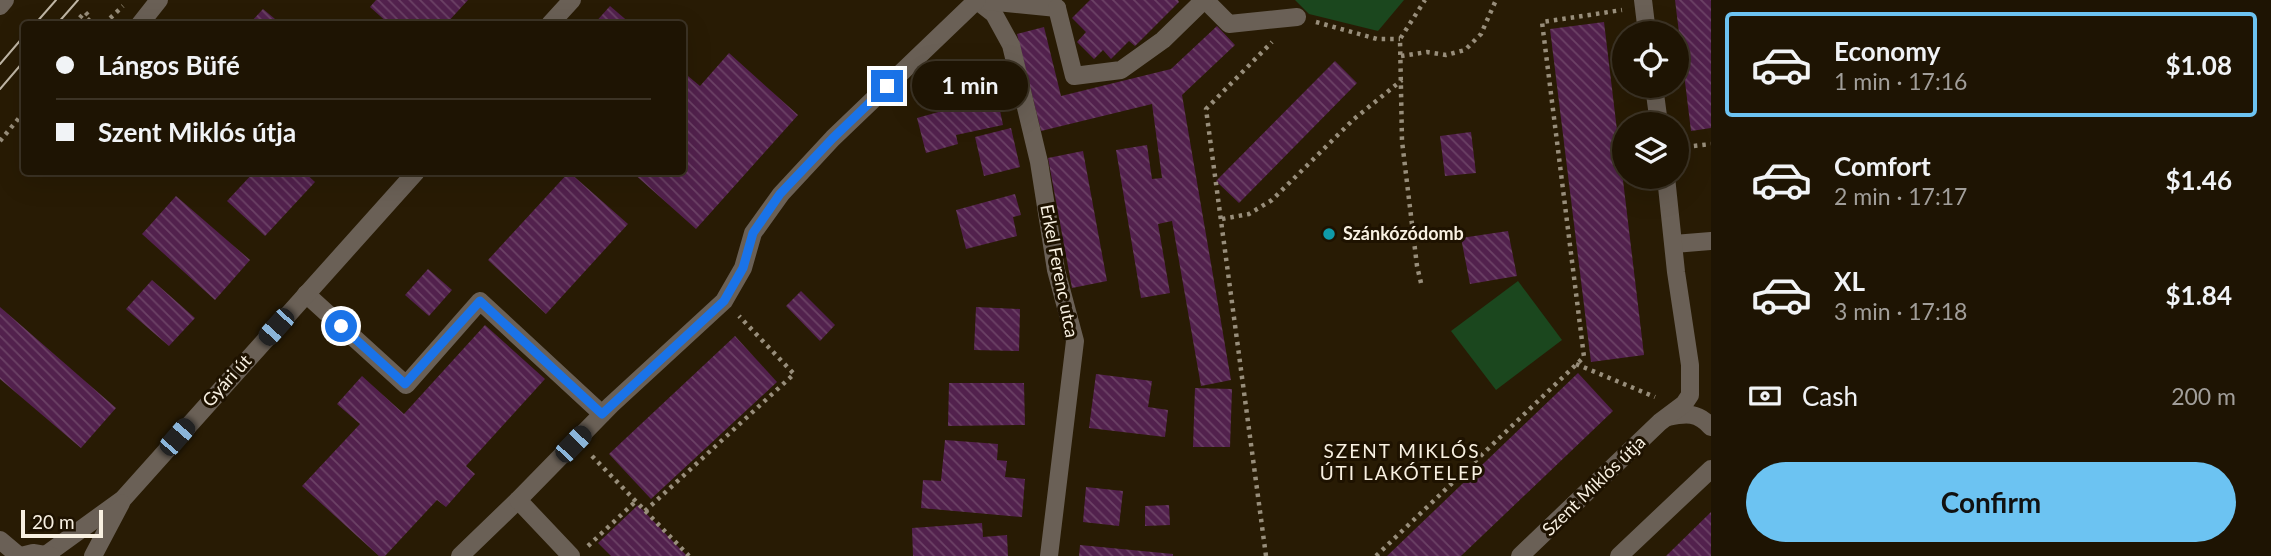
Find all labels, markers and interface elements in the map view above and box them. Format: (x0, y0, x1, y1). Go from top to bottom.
map controls (1612, 21, 1689, 189)
button: locate (1612, 21, 1689, 98)
icon: car (1750, 33, 1813, 96)
text: Economy (1834, 35, 1940, 67)
text: Lángos Büfé (98, 49, 240, 81)
text: $1.08 (2166, 49, 2232, 81)
callout: 1 min (912, 62, 1027, 110)
text: 1 min · 17:16 (1834, 67, 1967, 95)
route end (871, 70, 903, 102)
text: 1 min (941, 71, 999, 99)
button: layers (1612, 112, 1689, 189)
text: Szent Miklós útja (98, 116, 296, 148)
icon: car (1750, 148, 1813, 211)
text: Comfort (1834, 150, 1931, 182)
text: $1.46 (2166, 164, 2232, 196)
text: 2 min · 17:17 (1834, 182, 1967, 210)
street label: Erkel Ferenc utca (1036, 202, 1084, 339)
place label: Szánkózódomb (1343, 222, 1464, 244)
marker: Szánkózódomb (1321, 226, 1337, 242)
icon: car (1750, 263, 1813, 326)
text: XL (1834, 265, 1865, 297)
text: $1.84 (2166, 279, 2232, 311)
text: 3 min · 17:18 (1834, 297, 1967, 325)
car (255, 304, 298, 350)
route start (325, 310, 357, 342)
street label: Gyári út (197, 349, 256, 411)
icon: cash (1746, 377, 1784, 415)
text: Cash (1802, 380, 1858, 412)
text: 200 m (2171, 382, 2236, 410)
car (156, 414, 199, 460)
car (551, 422, 596, 466)
street label: Szent Miklós útja (1537, 431, 1649, 540)
district label: SZENT MIKLÓS ÚTI LAKÓTELEP (1320, 439, 1484, 484)
button: Confirm (1746, 462, 2236, 542)
scale bar (21, 507, 103, 539)
text: 20 m (32, 510, 75, 533)

